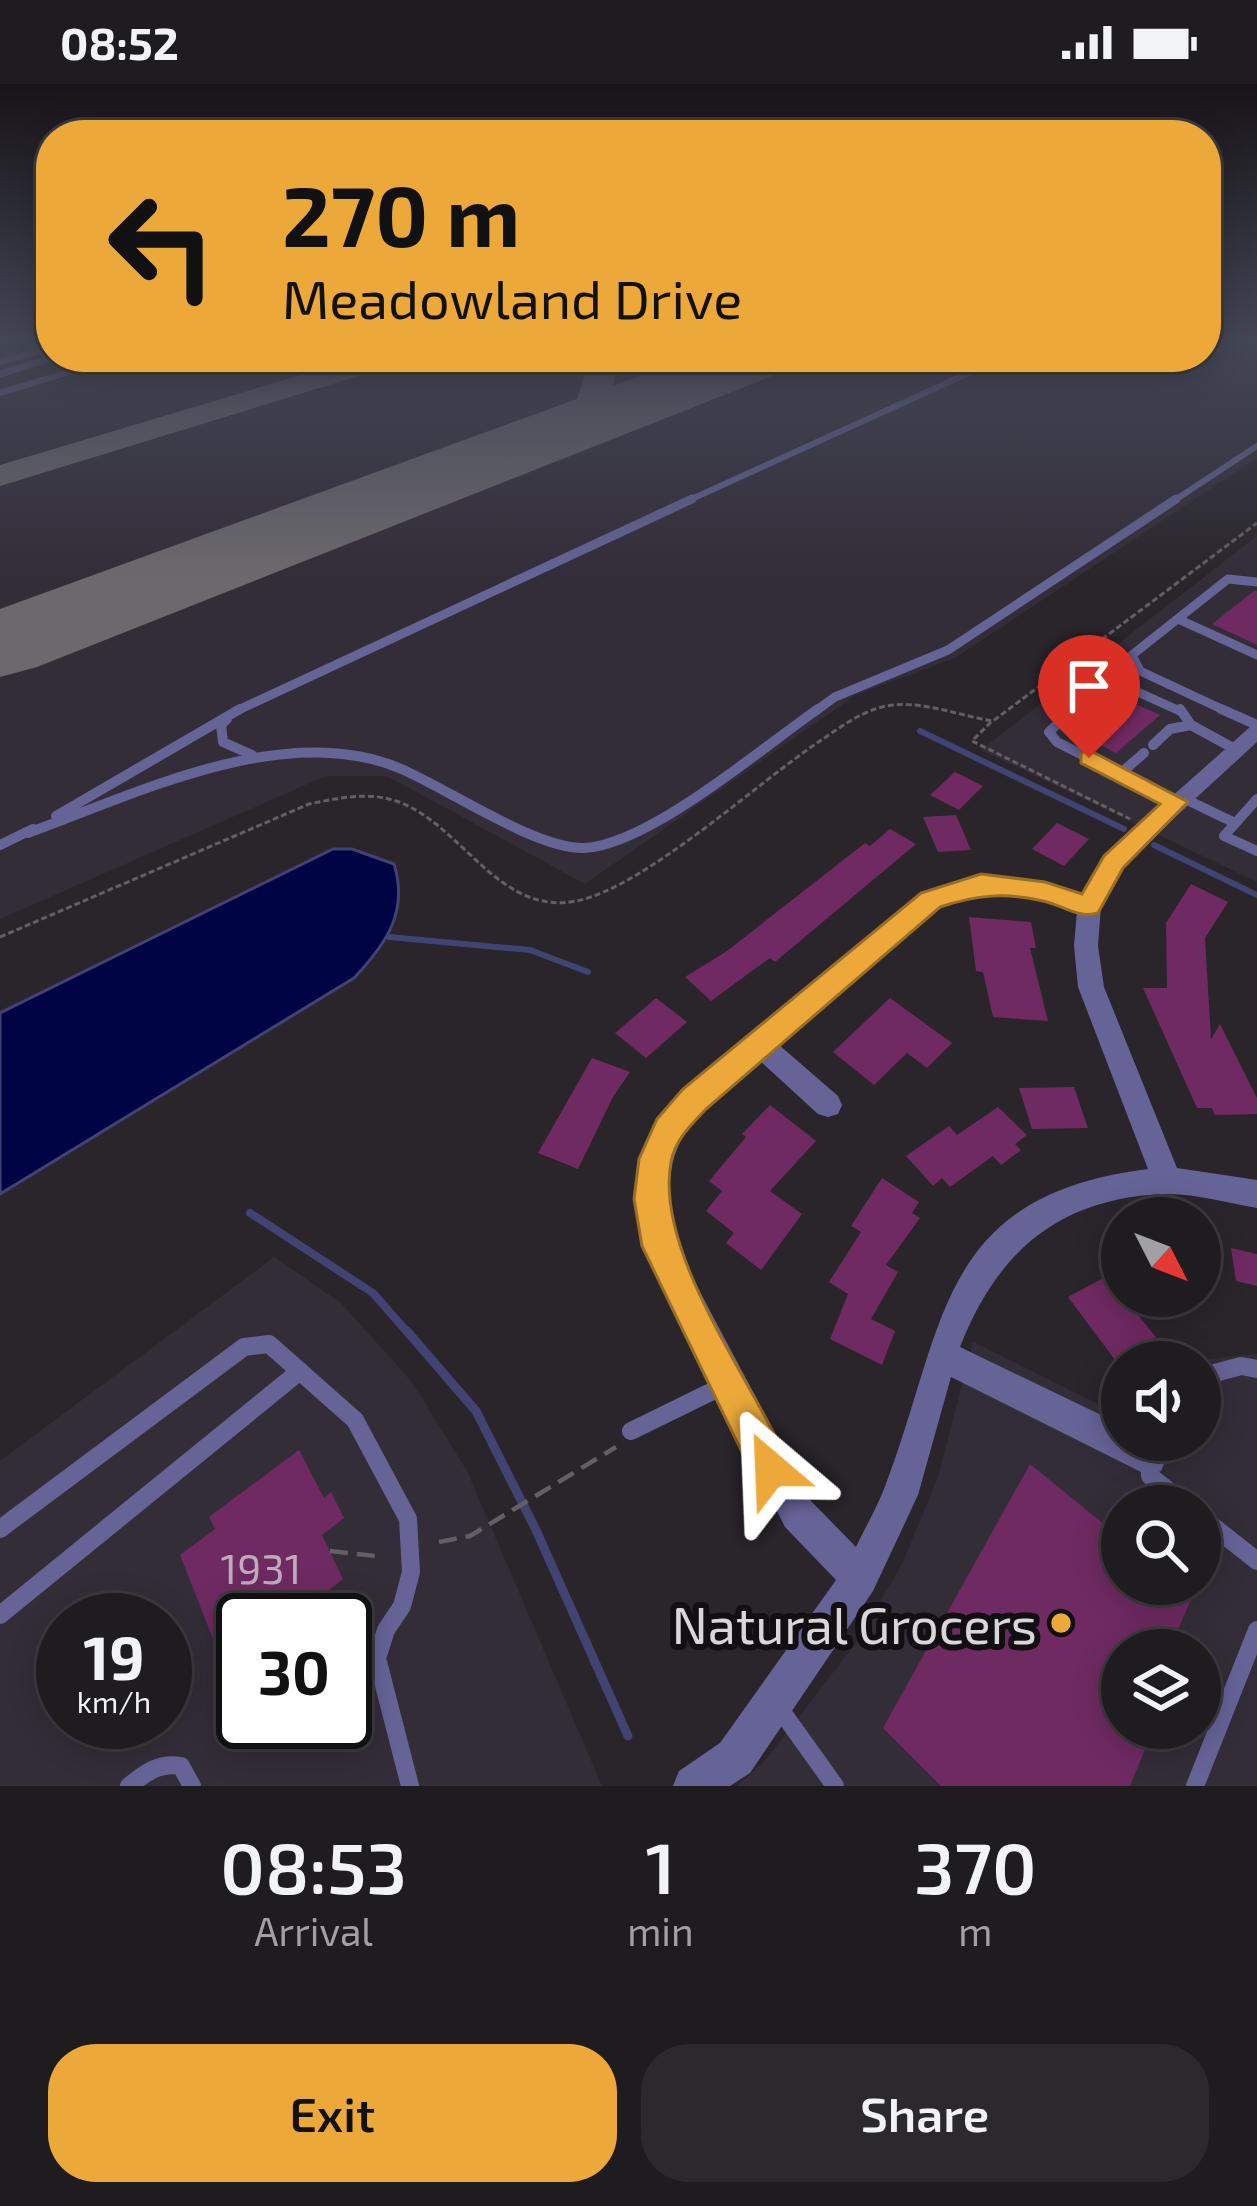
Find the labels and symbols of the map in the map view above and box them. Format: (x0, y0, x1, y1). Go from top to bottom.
pin (1038, 635, 1140, 758)
north arrow (1101, 1197, 1221, 1317)
position arrow (708, 1406, 834, 1532)
house number: 1931 (221, 1542, 301, 1592)
speed limit sign: 30 (216, 1593, 372, 1749)
place label: Natural Grocers (672, 1593, 1037, 1654)
marker: Natural Grocers (1048, 1610, 1074, 1636)

